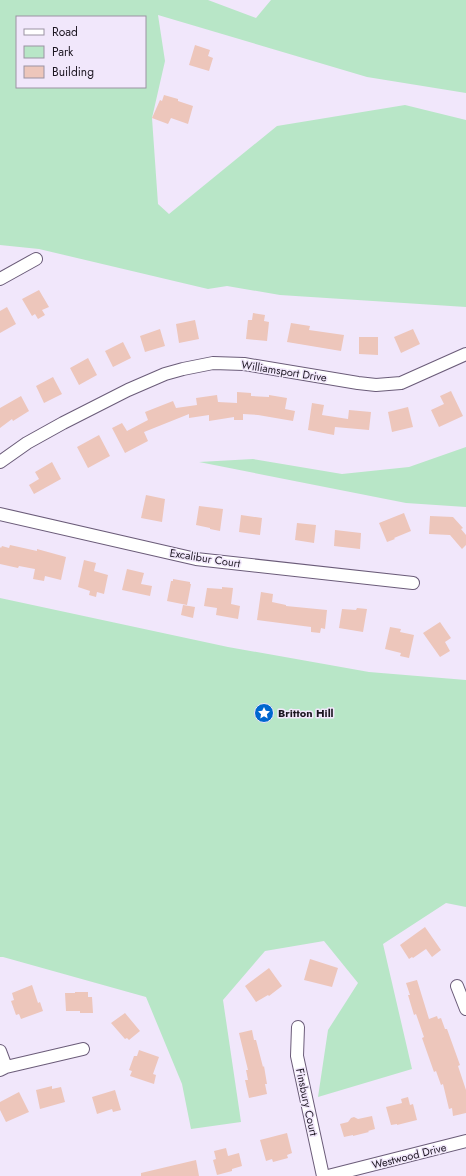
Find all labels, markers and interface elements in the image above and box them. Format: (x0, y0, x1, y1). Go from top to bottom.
legend (16, 16, 146, 88)
text: Road (52, 23, 78, 41)
text: Park (52, 43, 74, 61)
text: Building (52, 63, 94, 81)
street label: Williamsport Drive (240, 356, 328, 386)
street label: Excalibur Court (169, 545, 242, 572)
place icon: Britton Hill (253, 702, 275, 724)
place label: Britton Hill (278, 705, 334, 721)
street label: Finsbury Court (292, 1067, 322, 1138)
street label: Westwood Drive (370, 1139, 448, 1173)

